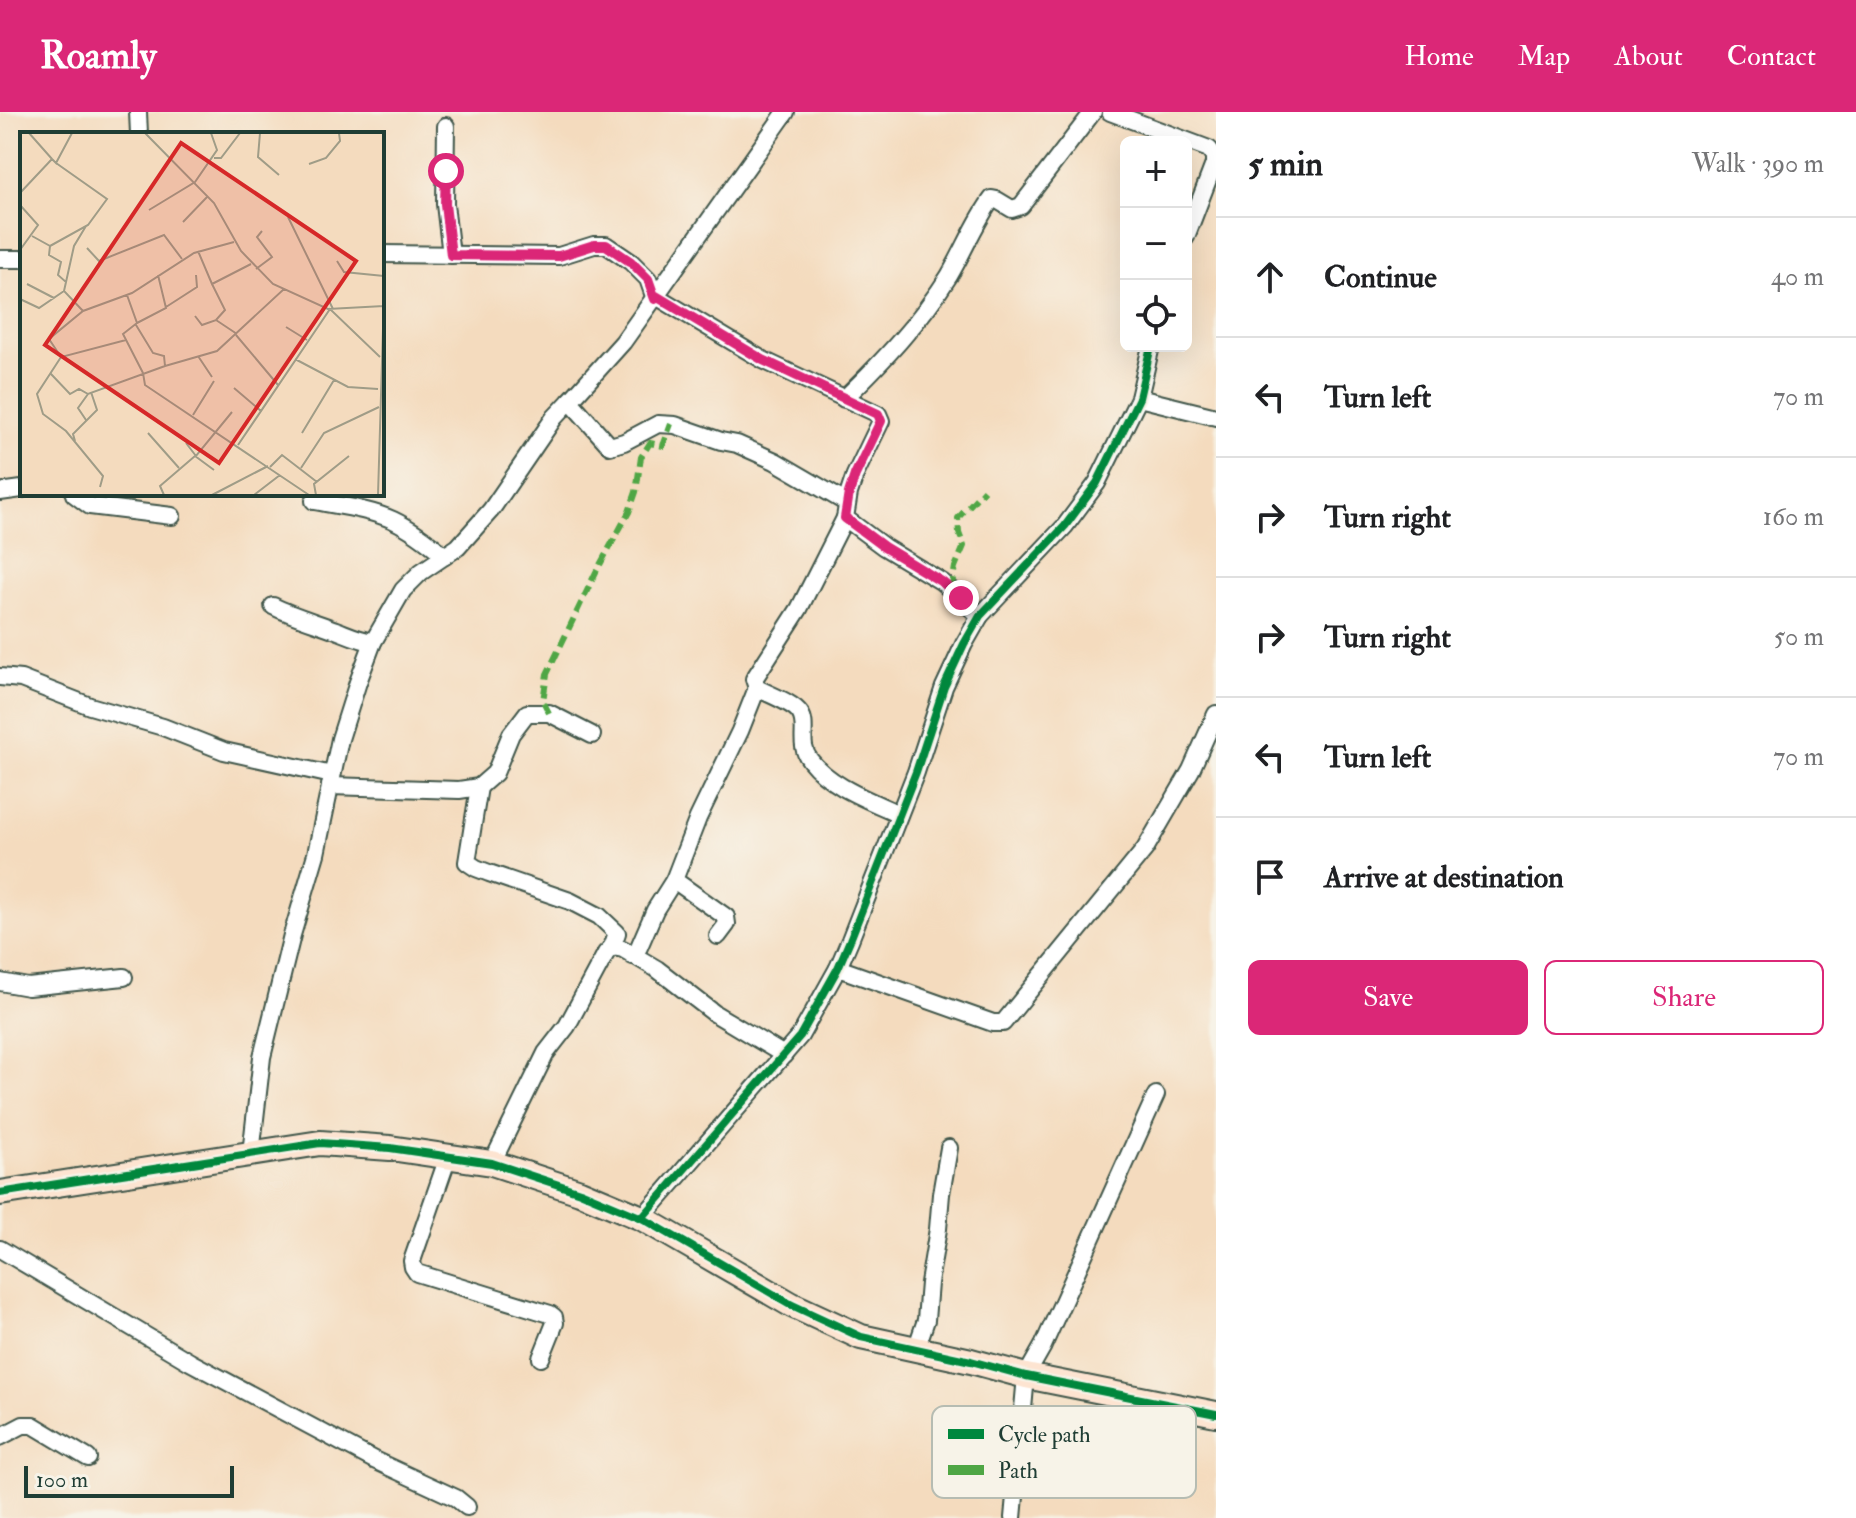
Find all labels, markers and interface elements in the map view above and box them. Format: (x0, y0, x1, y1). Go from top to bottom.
text: Roamly (40, 32, 157, 80)
text: Home (1404, 39, 1474, 74)
text: Map (1518, 39, 1570, 74)
text: About (1614, 39, 1683, 74)
text: Contact (1727, 39, 1816, 74)
inset map (20, 132, 384, 496)
map controls (1120, 136, 1192, 352)
button: + (1120, 136, 1192, 208)
text: 5 min (1248, 143, 1323, 186)
text: Walk · 390 m (1692, 148, 1824, 180)
route start (428, 153, 464, 189)
button: − (1120, 208, 1192, 280)
icon: ahead (1248, 255, 1292, 299)
text: Continue (1324, 259, 1437, 296)
text: 40 m (1771, 261, 1824, 293)
button: locate (1120, 280, 1192, 352)
icon: left (1248, 375, 1292, 419)
text: Turn left (1324, 379, 1431, 416)
text: 70 m (1773, 381, 1824, 413)
icon: right (1248, 495, 1292, 539)
text: Turn right (1324, 499, 1451, 536)
text: 160 m (1763, 501, 1824, 533)
route end (943, 580, 979, 616)
icon: right (1248, 615, 1292, 659)
text: Turn right (1324, 619, 1451, 656)
text: 50 m (1774, 621, 1824, 653)
icon: left (1248, 735, 1292, 779)
text: Turn left (1324, 739, 1431, 776)
text: 70 m (1773, 741, 1824, 773)
icon: arrive (1248, 855, 1292, 899)
text: Arrive at destination (1324, 859, 1564, 896)
button: Save (1248, 960, 1528, 1035)
button: Share (1544, 960, 1824, 1035)
legend (932, 1406, 1196, 1498)
text: Cycle path (998, 1421, 1091, 1450)
text: Path (998, 1457, 1039, 1485)
scale bar (24, 1462, 234, 1498)
text: 100 m (36, 1466, 88, 1494)

